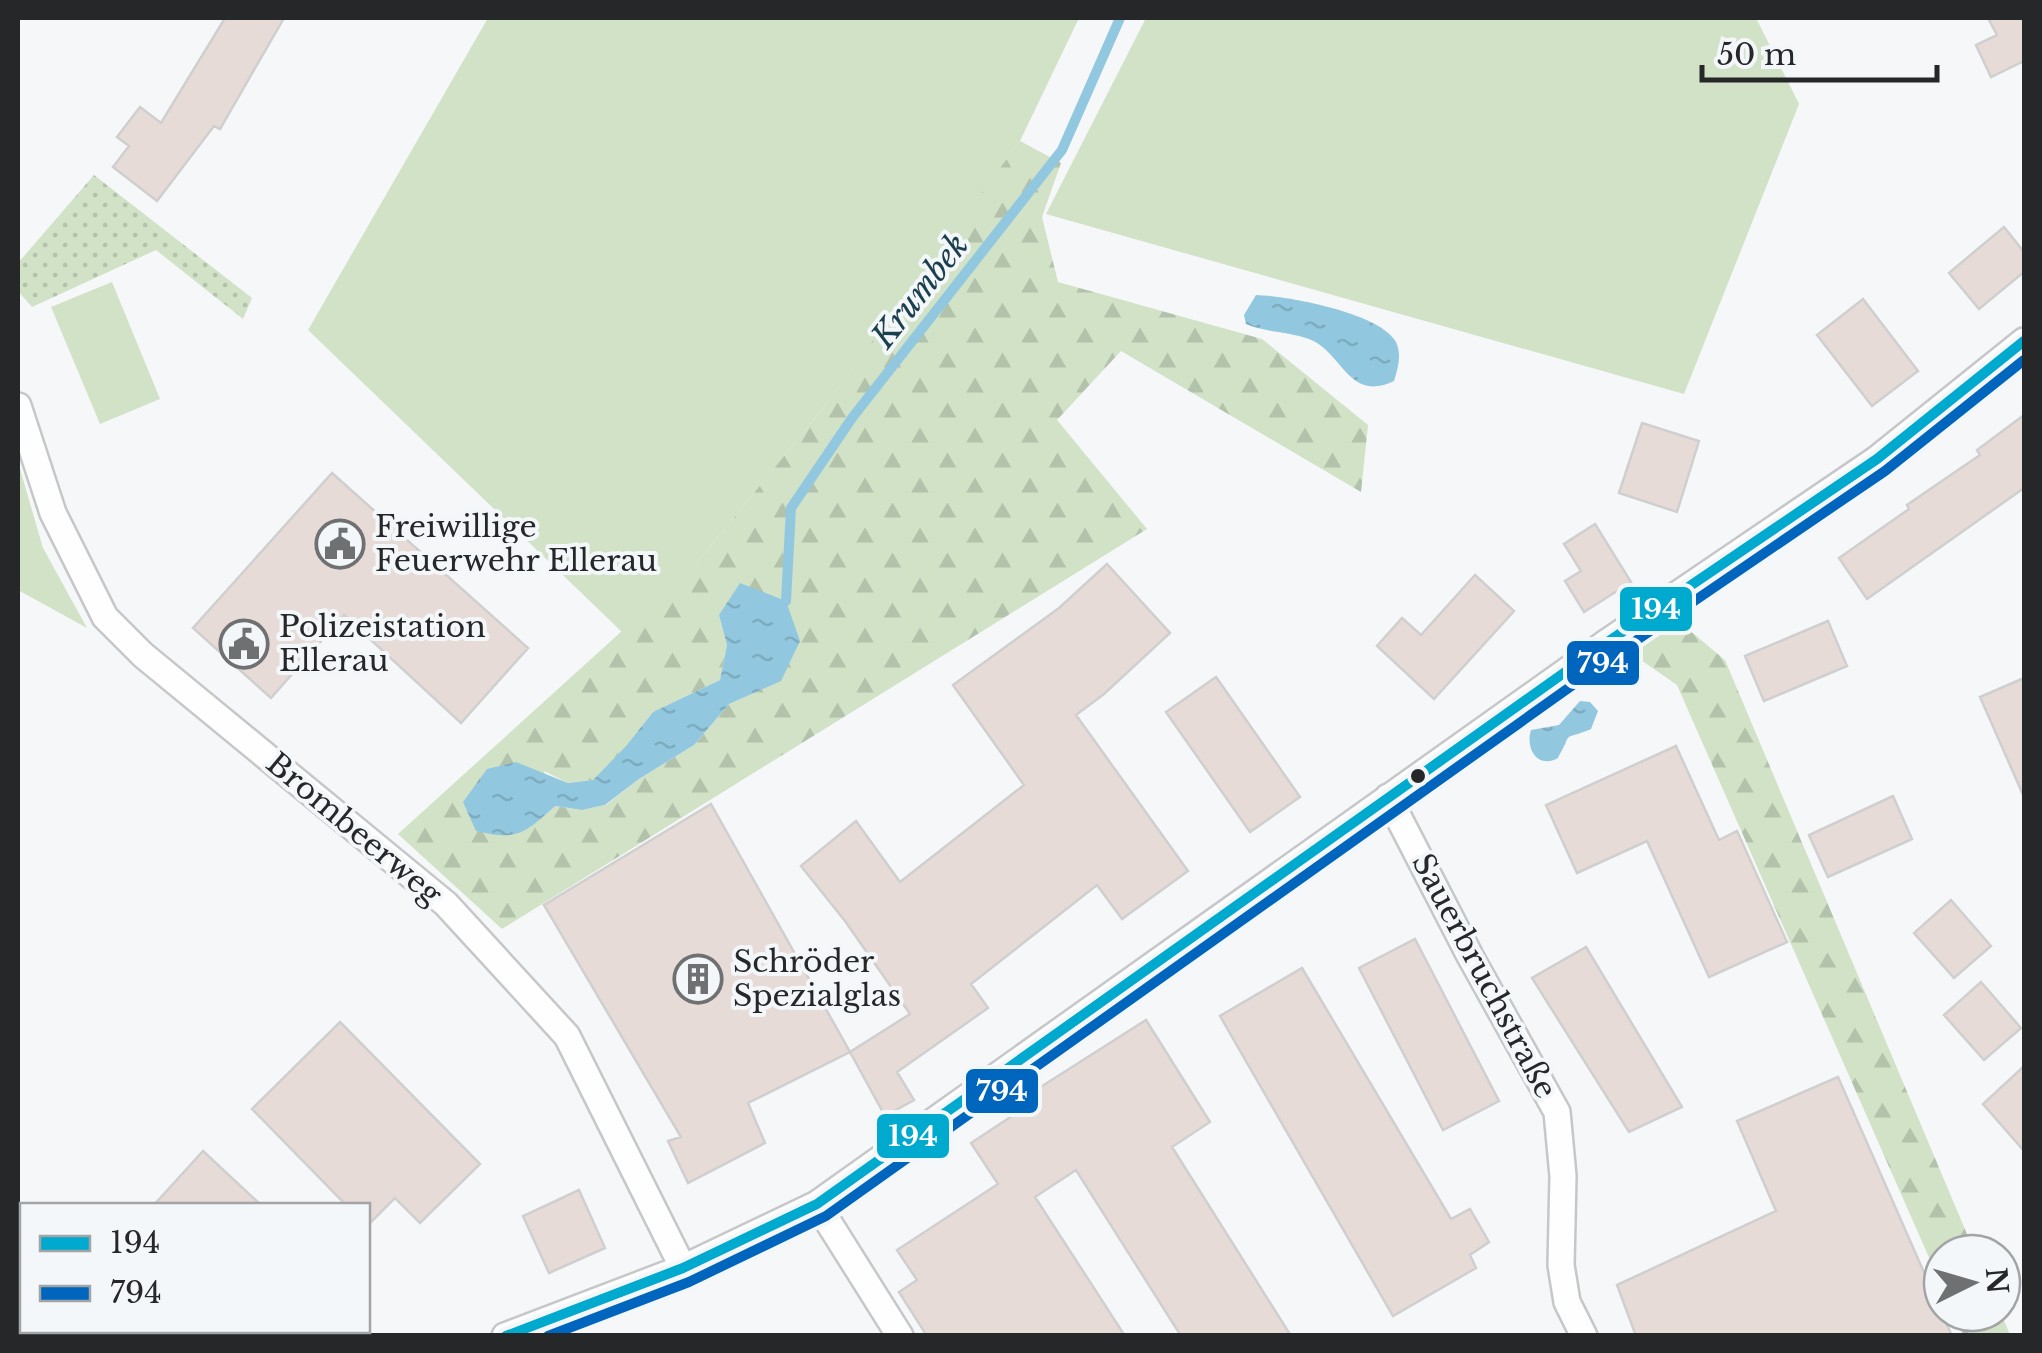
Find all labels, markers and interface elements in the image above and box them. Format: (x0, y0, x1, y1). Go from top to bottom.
scale bar (1702, 20, 1937, 82)
text: 50 m (1717, 36, 1796, 73)
water label: Krumbek (862, 226, 977, 357)
place label: Freiwillige Feuerwehr Ellerau (375, 508, 657, 579)
public building icon: Freiwillige Feuerwehr Ellerau (314, 518, 366, 570)
line badge: 194 (1618, 585, 1694, 633)
text: 194 (1631, 592, 1681, 627)
place label: Polizeistation Ellerau (279, 608, 486, 679)
public building icon: Polizeistation Ellerau (218, 618, 270, 670)
line badge: 794 (1565, 639, 1641, 687)
text: 794 (1577, 646, 1629, 681)
street label: Brombeerweg (259, 745, 450, 913)
unlabelled marker (1408, 766, 1428, 786)
street label: Sauerbruchstraße (1404, 847, 1565, 1104)
place label: Schröder Spezialglas (733, 943, 901, 1014)
building icon: Schröder Spezialglas (672, 953, 724, 1005)
line badge: 794 (964, 1067, 1040, 1115)
text: 794 (976, 1074, 1028, 1109)
line badge: 194 (875, 1112, 951, 1160)
text: 194 (888, 1119, 938, 1154)
legend (20, 1203, 370, 1333)
text: 194 (110, 1224, 160, 1261)
north arrow (1922, 1233, 2022, 1333)
text: N (1978, 1266, 2015, 1296)
text: 794 (110, 1274, 162, 1311)

